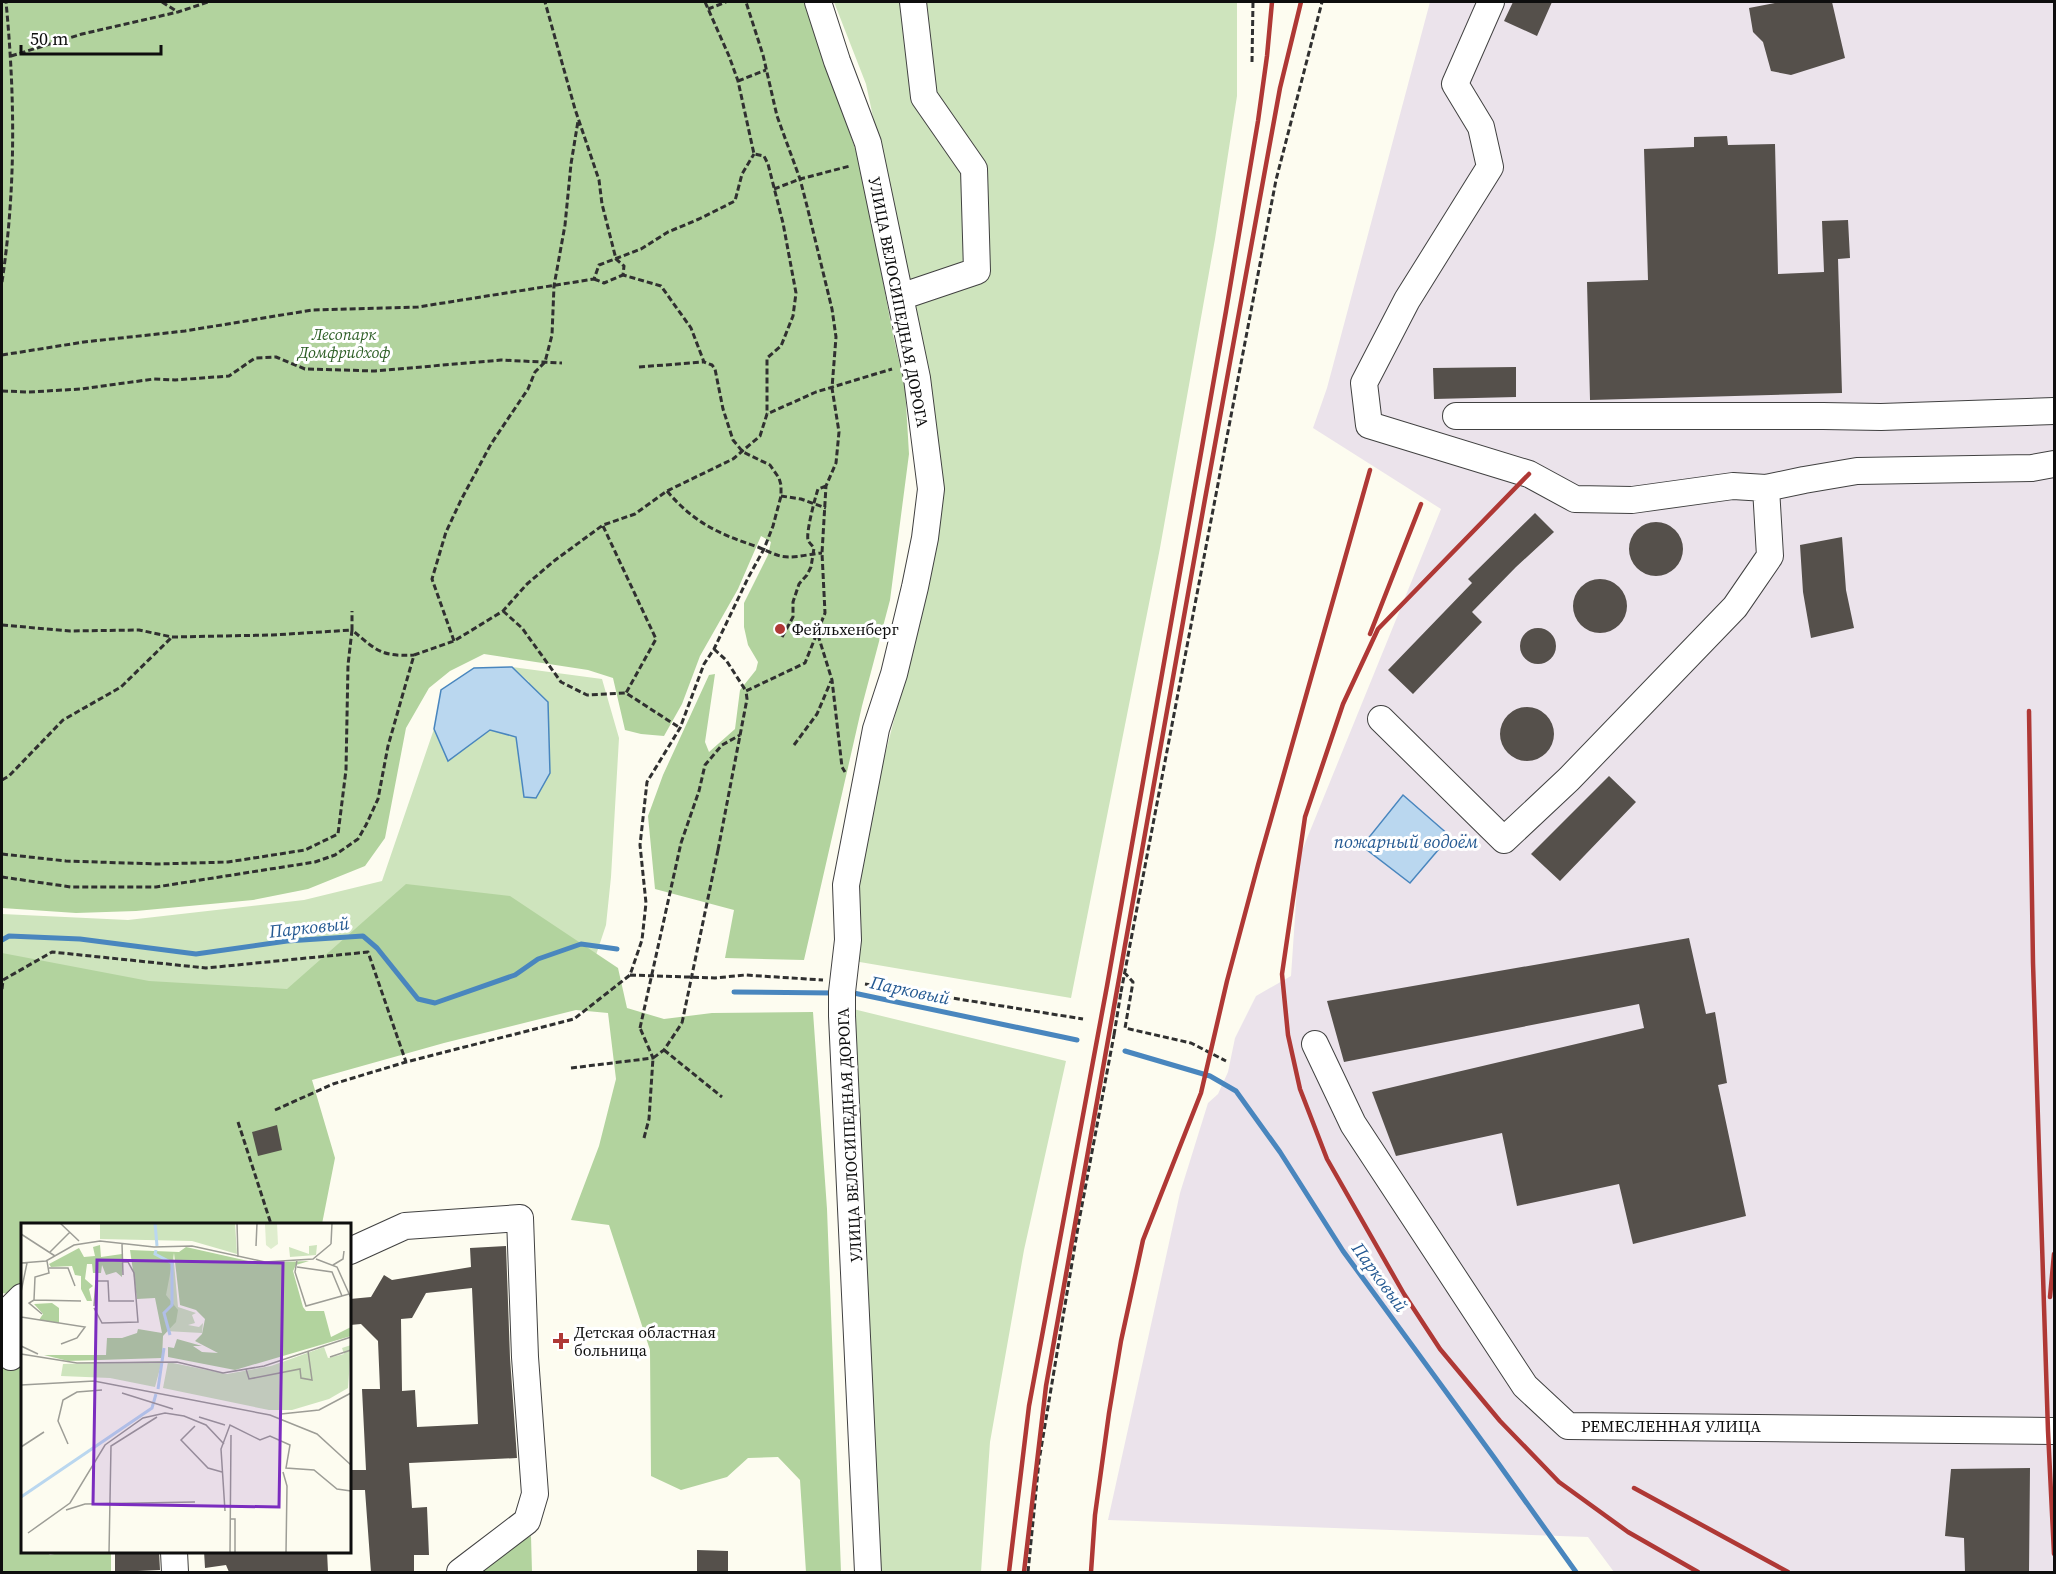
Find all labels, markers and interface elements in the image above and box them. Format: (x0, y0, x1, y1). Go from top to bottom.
scale bar (21, 18, 160, 56)
text: 50 m (30, 26, 68, 51)
street label: УЛИЦА ВЕЛОСИПЕДНАЯ ДОРОГА (864, 175, 934, 430)
park label: Лесопарк Домфридхоф (296, 323, 390, 363)
place label: Фейльхенберг (792, 618, 899, 640)
marker: Фейльхенберг (773, 622, 787, 636)
water label: пожарный водоём (1334, 829, 1479, 854)
water label: Парковый (267, 910, 351, 944)
water label: Парковый (867, 969, 953, 1011)
street label: УЛИЦА ВЕЛОСИПЕДНАЯ ДОРОГА (831, 1007, 867, 1263)
inset map (21, 1223, 351, 1553)
water label: Парковый (1346, 1236, 1414, 1317)
place label: Детская областная больница (574, 1321, 716, 1361)
marker: Детская областная больница (552, 1332, 570, 1350)
street label: РЕМЕСЛЕННАЯ УЛИЦА (1581, 1415, 1761, 1437)

